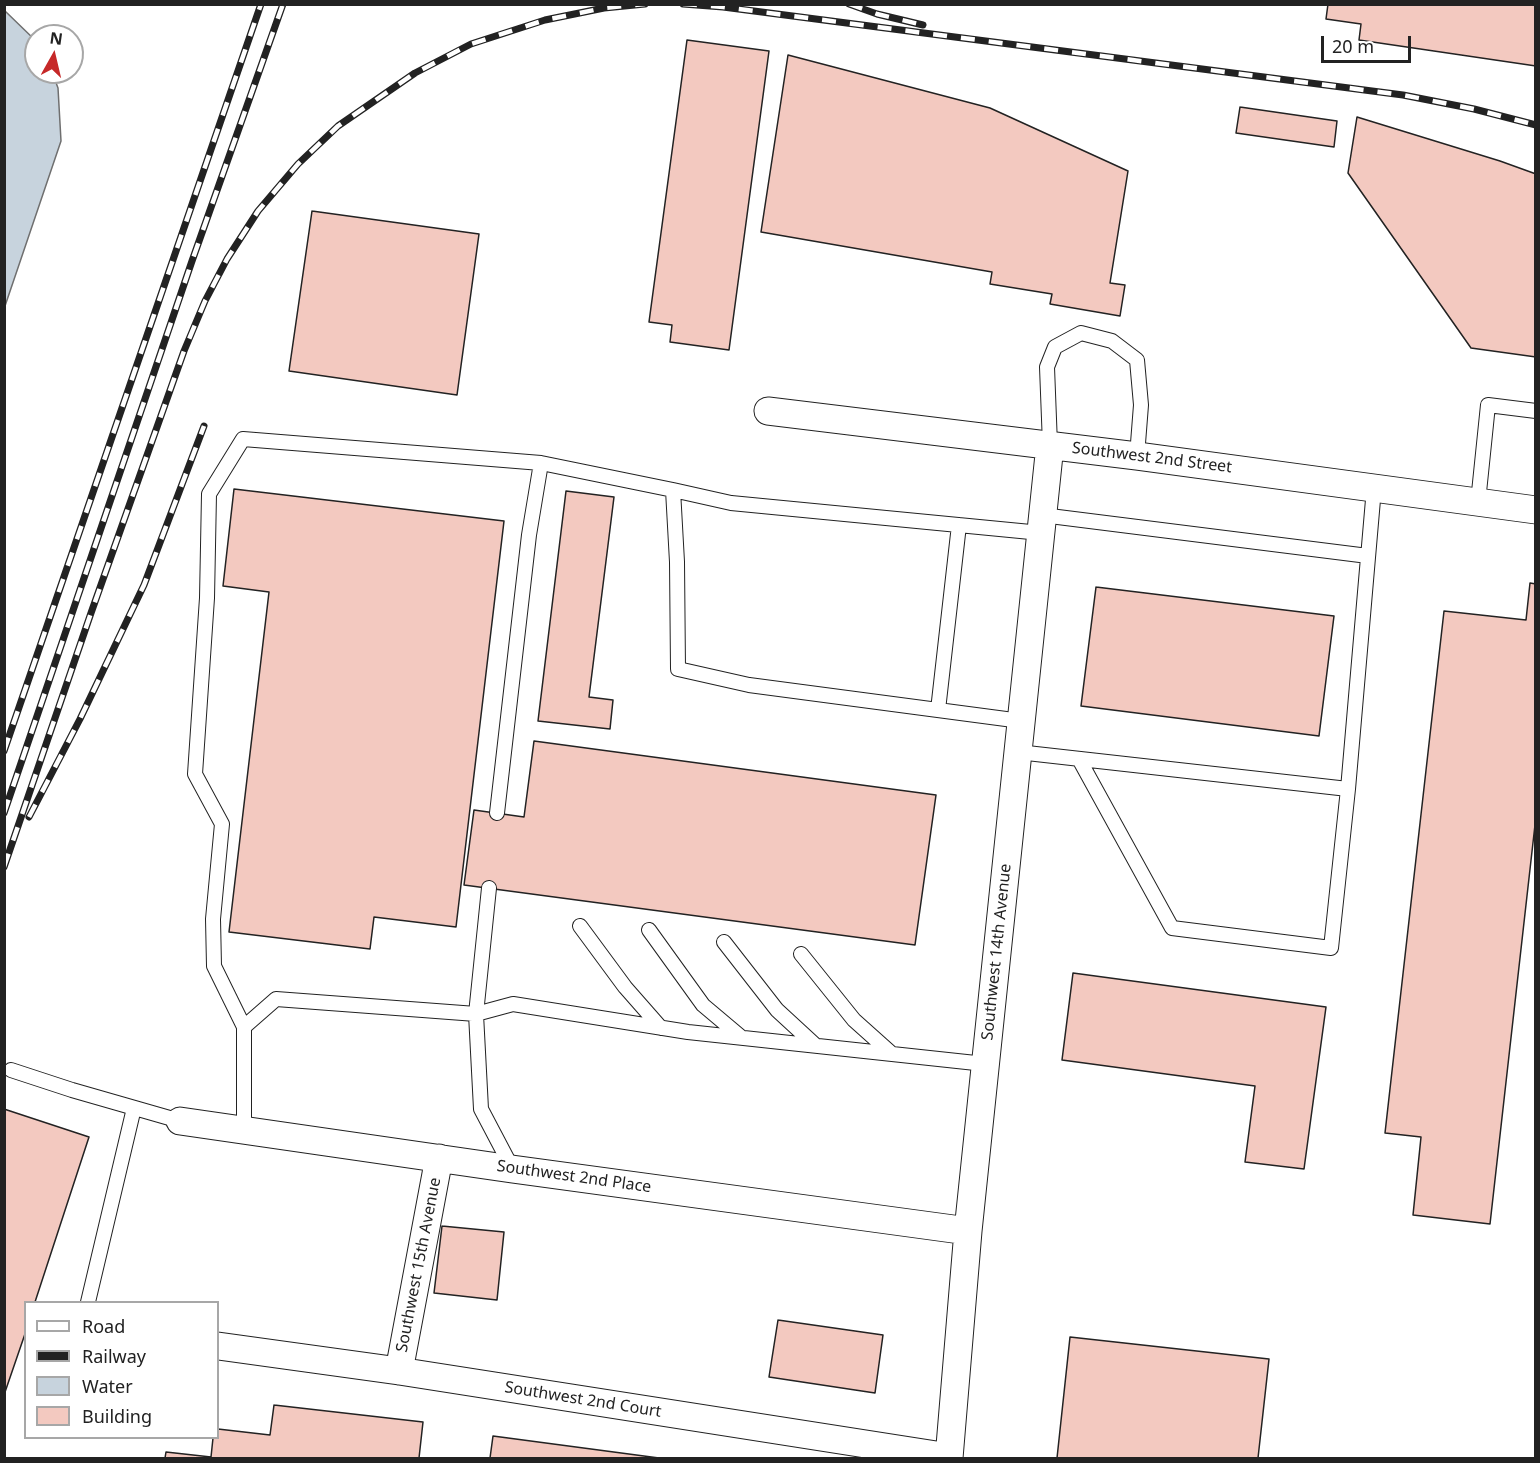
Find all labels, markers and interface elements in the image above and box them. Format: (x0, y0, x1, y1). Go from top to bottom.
north arrow (24, 24, 84, 84)
scale bar (1324, 24, 1414, 62)
text: N (48, 26, 64, 50)
text: 20 m (1332, 34, 1374, 58)
street label: Southwest 2nd Street (1071, 439, 1233, 477)
street label: Southwest 14th Avenue (978, 863, 1016, 1041)
street label: Southwest 2nd Place (496, 1157, 652, 1197)
street label: Southwest 15th Avenue (393, 1176, 445, 1354)
legend (24, 1301, 219, 1439)
text: Road (82, 1314, 125, 1338)
text: Railway (82, 1344, 146, 1368)
text: Water (82, 1374, 133, 1398)
street label: Southwest 2nd Court (503, 1378, 663, 1422)
text: Building (82, 1404, 152, 1428)

